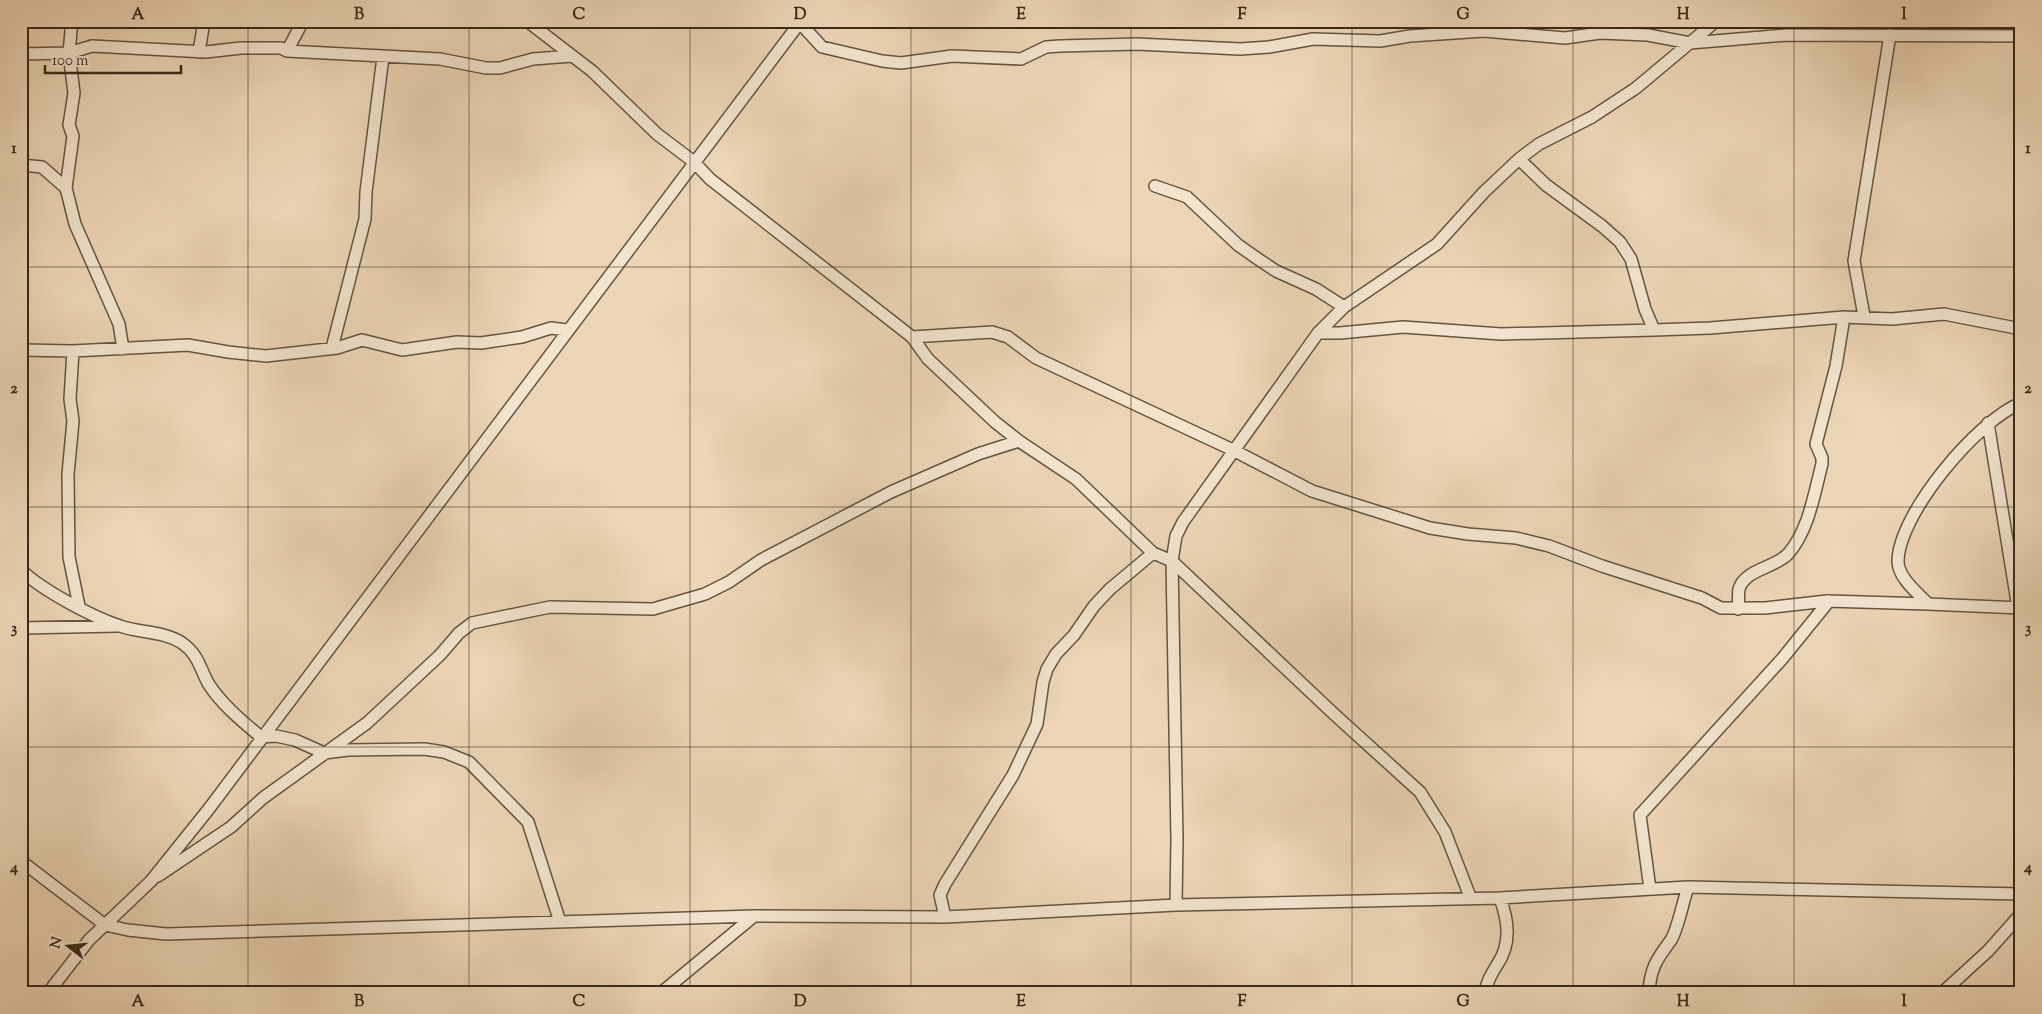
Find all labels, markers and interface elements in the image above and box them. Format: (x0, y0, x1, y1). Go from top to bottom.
text: A (132, 4, 145, 27)
text: B (354, 4, 364, 27)
text: C (573, 4, 586, 27)
text: D (794, 4, 807, 27)
text: E (1016, 4, 1026, 27)
text: F (1238, 4, 1247, 27)
text: G (1456, 4, 1470, 27)
text: H (1677, 4, 1690, 27)
text: I (1901, 4, 1907, 27)
scale bar (45, 42, 181, 74)
text: 100 m (52, 51, 89, 72)
text: 1 (11, 138, 17, 161)
text: 1 (2025, 138, 2031, 161)
text: 2 (10, 378, 18, 401)
text: 2 (2024, 378, 2032, 401)
text: 3 (11, 618, 18, 641)
text: 3 (2025, 618, 2032, 641)
text: 4 (9, 857, 18, 880)
text: 4 (2023, 857, 2032, 880)
north arrow (42, 922, 92, 972)
text: N (46, 935, 69, 951)
text: A (132, 991, 145, 1014)
text: B (354, 991, 364, 1014)
text: C (573, 991, 586, 1014)
text: D (794, 991, 807, 1014)
text: E (1016, 991, 1026, 1014)
text: F (1238, 991, 1247, 1014)
text: G (1456, 991, 1470, 1014)
text: H (1677, 991, 1690, 1014)
text: I (1901, 991, 1907, 1014)

